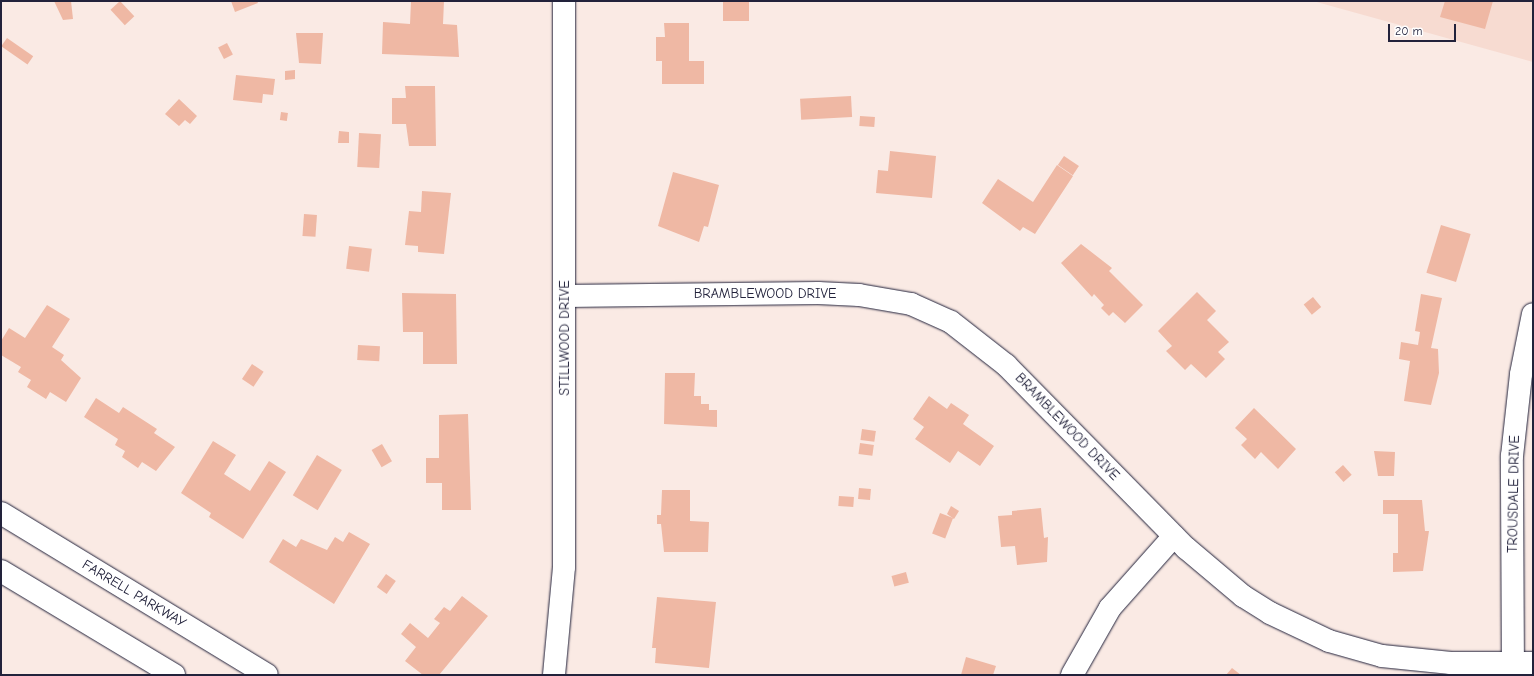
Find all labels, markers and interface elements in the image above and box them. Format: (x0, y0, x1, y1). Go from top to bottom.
scale bar (1390, 16, 1458, 42)
text: 20 m (1395, 24, 1423, 38)
street label: STILLWOOD DRIVE (557, 280, 573, 396)
street label: BRAMBLEWOOD DRIVE (694, 286, 836, 302)
street label: BRAMBLEWOOD DRIVE (1011, 370, 1123, 484)
street label: TROUSDALE DRIVE (1505, 435, 1523, 553)
street label: FARRELL PARKWAY (79, 556, 189, 632)

